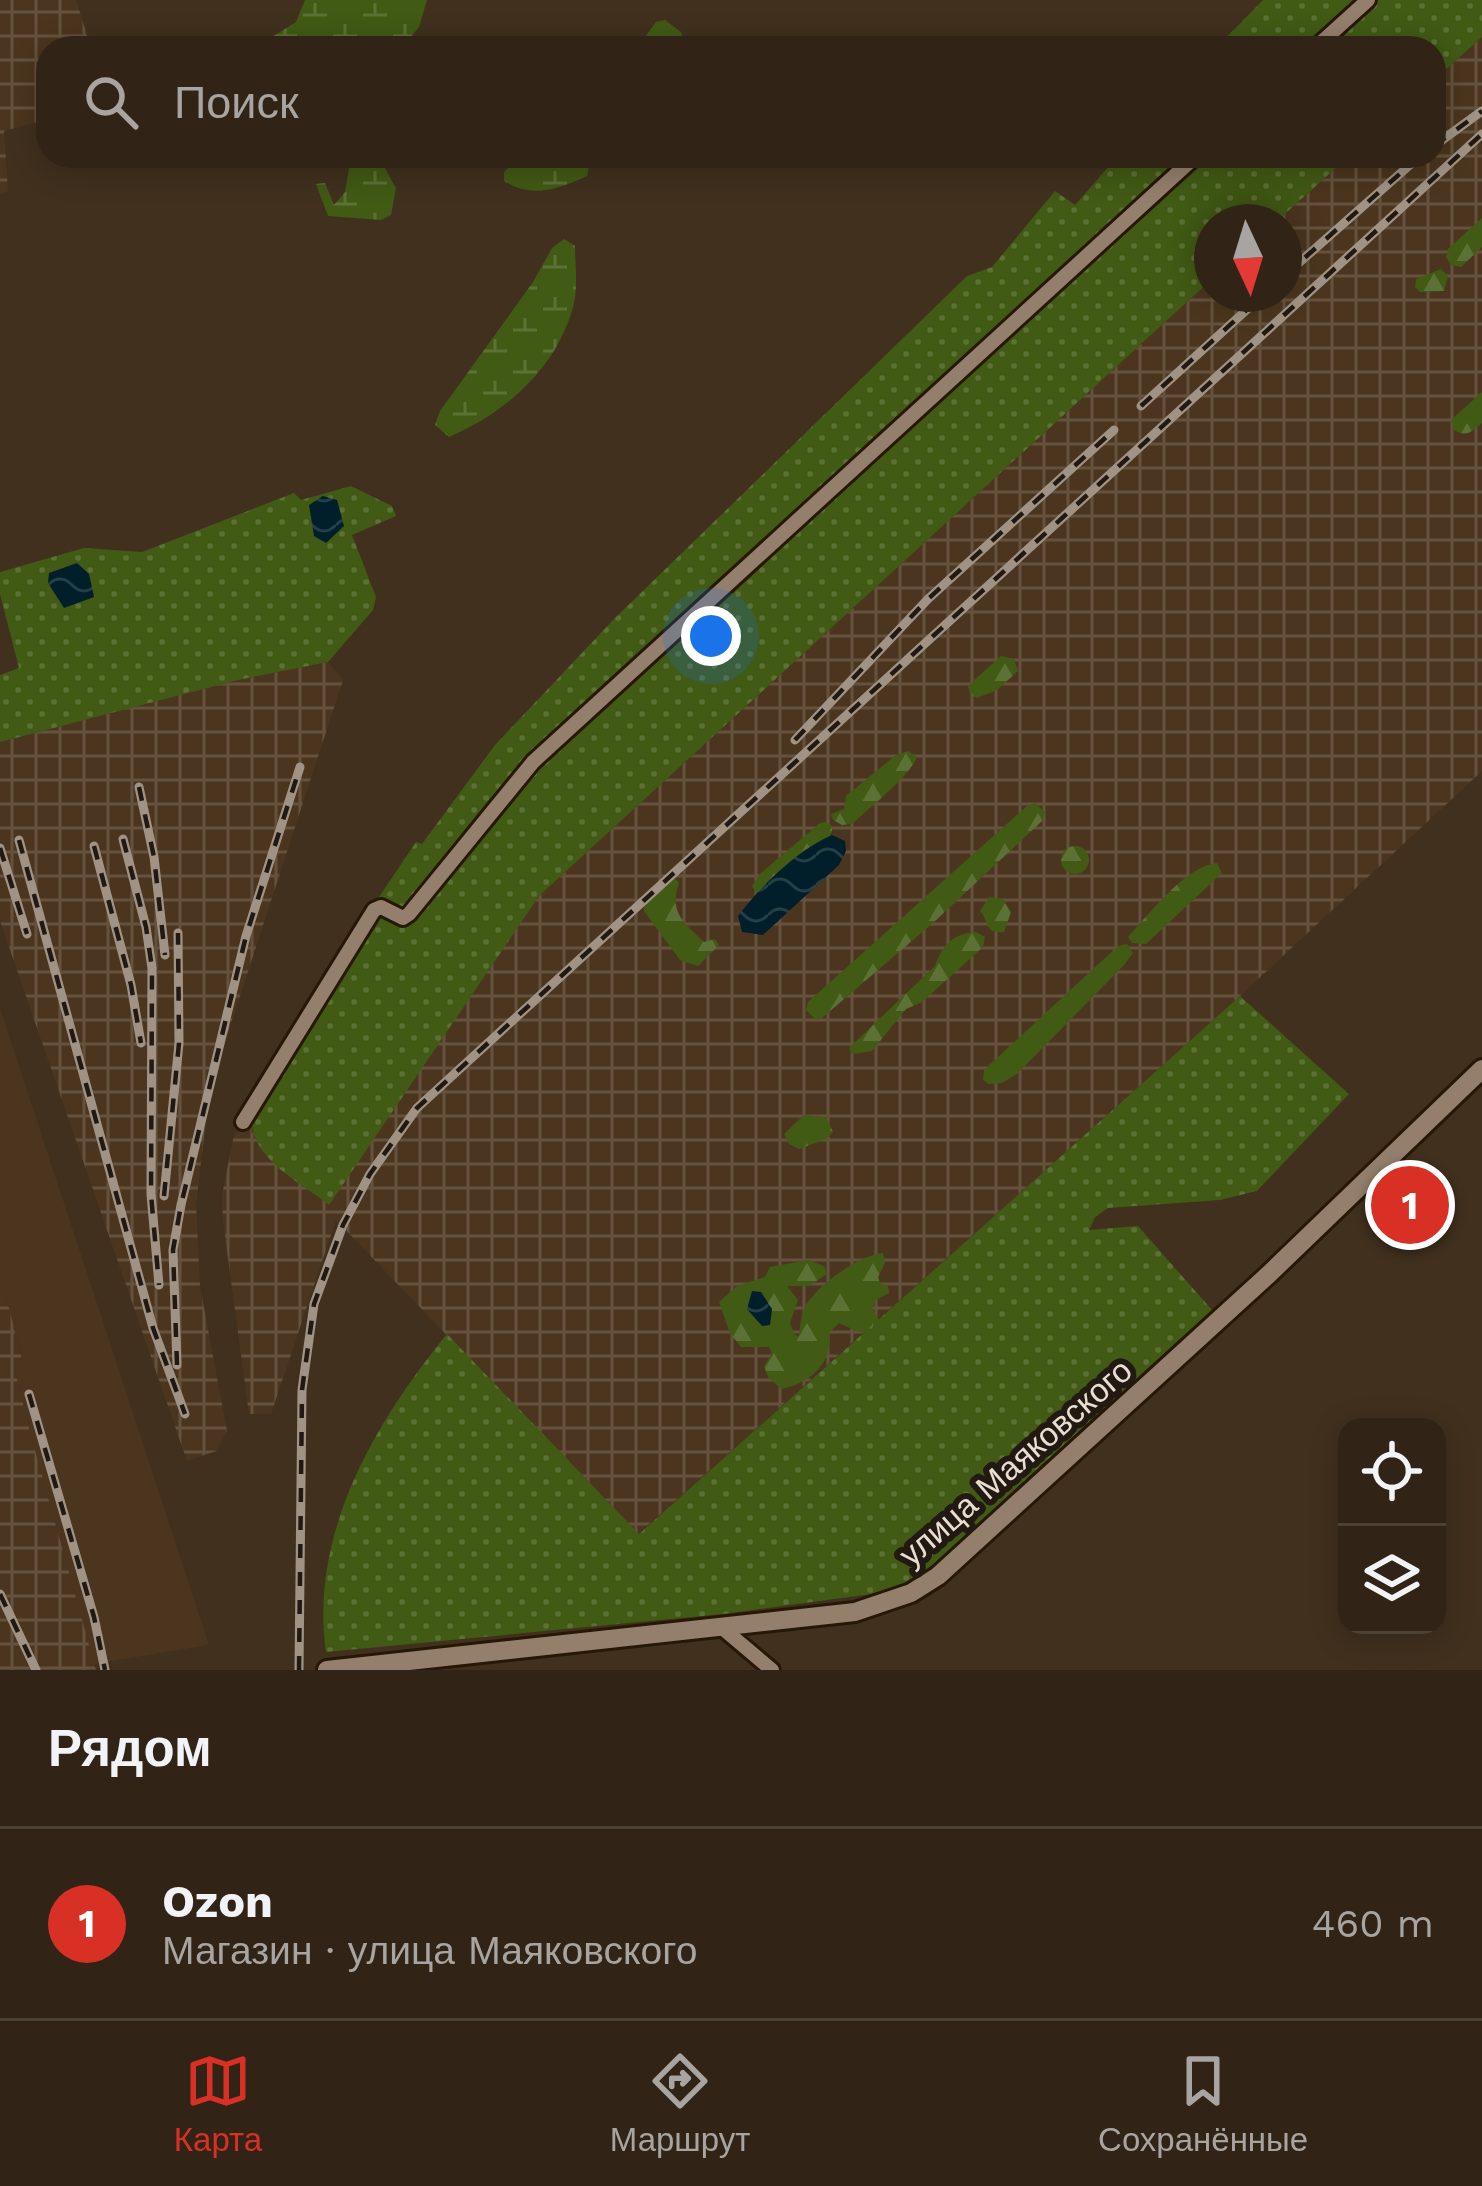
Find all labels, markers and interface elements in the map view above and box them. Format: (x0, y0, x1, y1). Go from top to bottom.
search box (36, 36, 1446, 168)
icon: search (78, 69, 144, 135)
text: Поиск (174, 76, 299, 129)
north arrow (1194, 204, 1302, 312)
your location (681, 606, 741, 666)
pin: 1 (1371, 1160, 1449, 1250)
street label: улица Маяковского (891, 1351, 1140, 1574)
map controls (1338, 1418, 1446, 1634)
button: locate (1338, 1418, 1446, 1526)
button: layers (1338, 1526, 1446, 1634)
text: Рядом (48, 1719, 212, 1778)
text: Ozon (162, 1875, 273, 1928)
text: 1 (79, 1901, 95, 1946)
text: 460 m (1312, 1901, 1434, 1946)
text: Магазин · улица Маяковского (162, 1928, 697, 1973)
tab: Карта (174, 2048, 262, 2159)
tab: Маршрут (610, 2048, 750, 2159)
tab: Сохранённые (1098, 2048, 1308, 2159)

